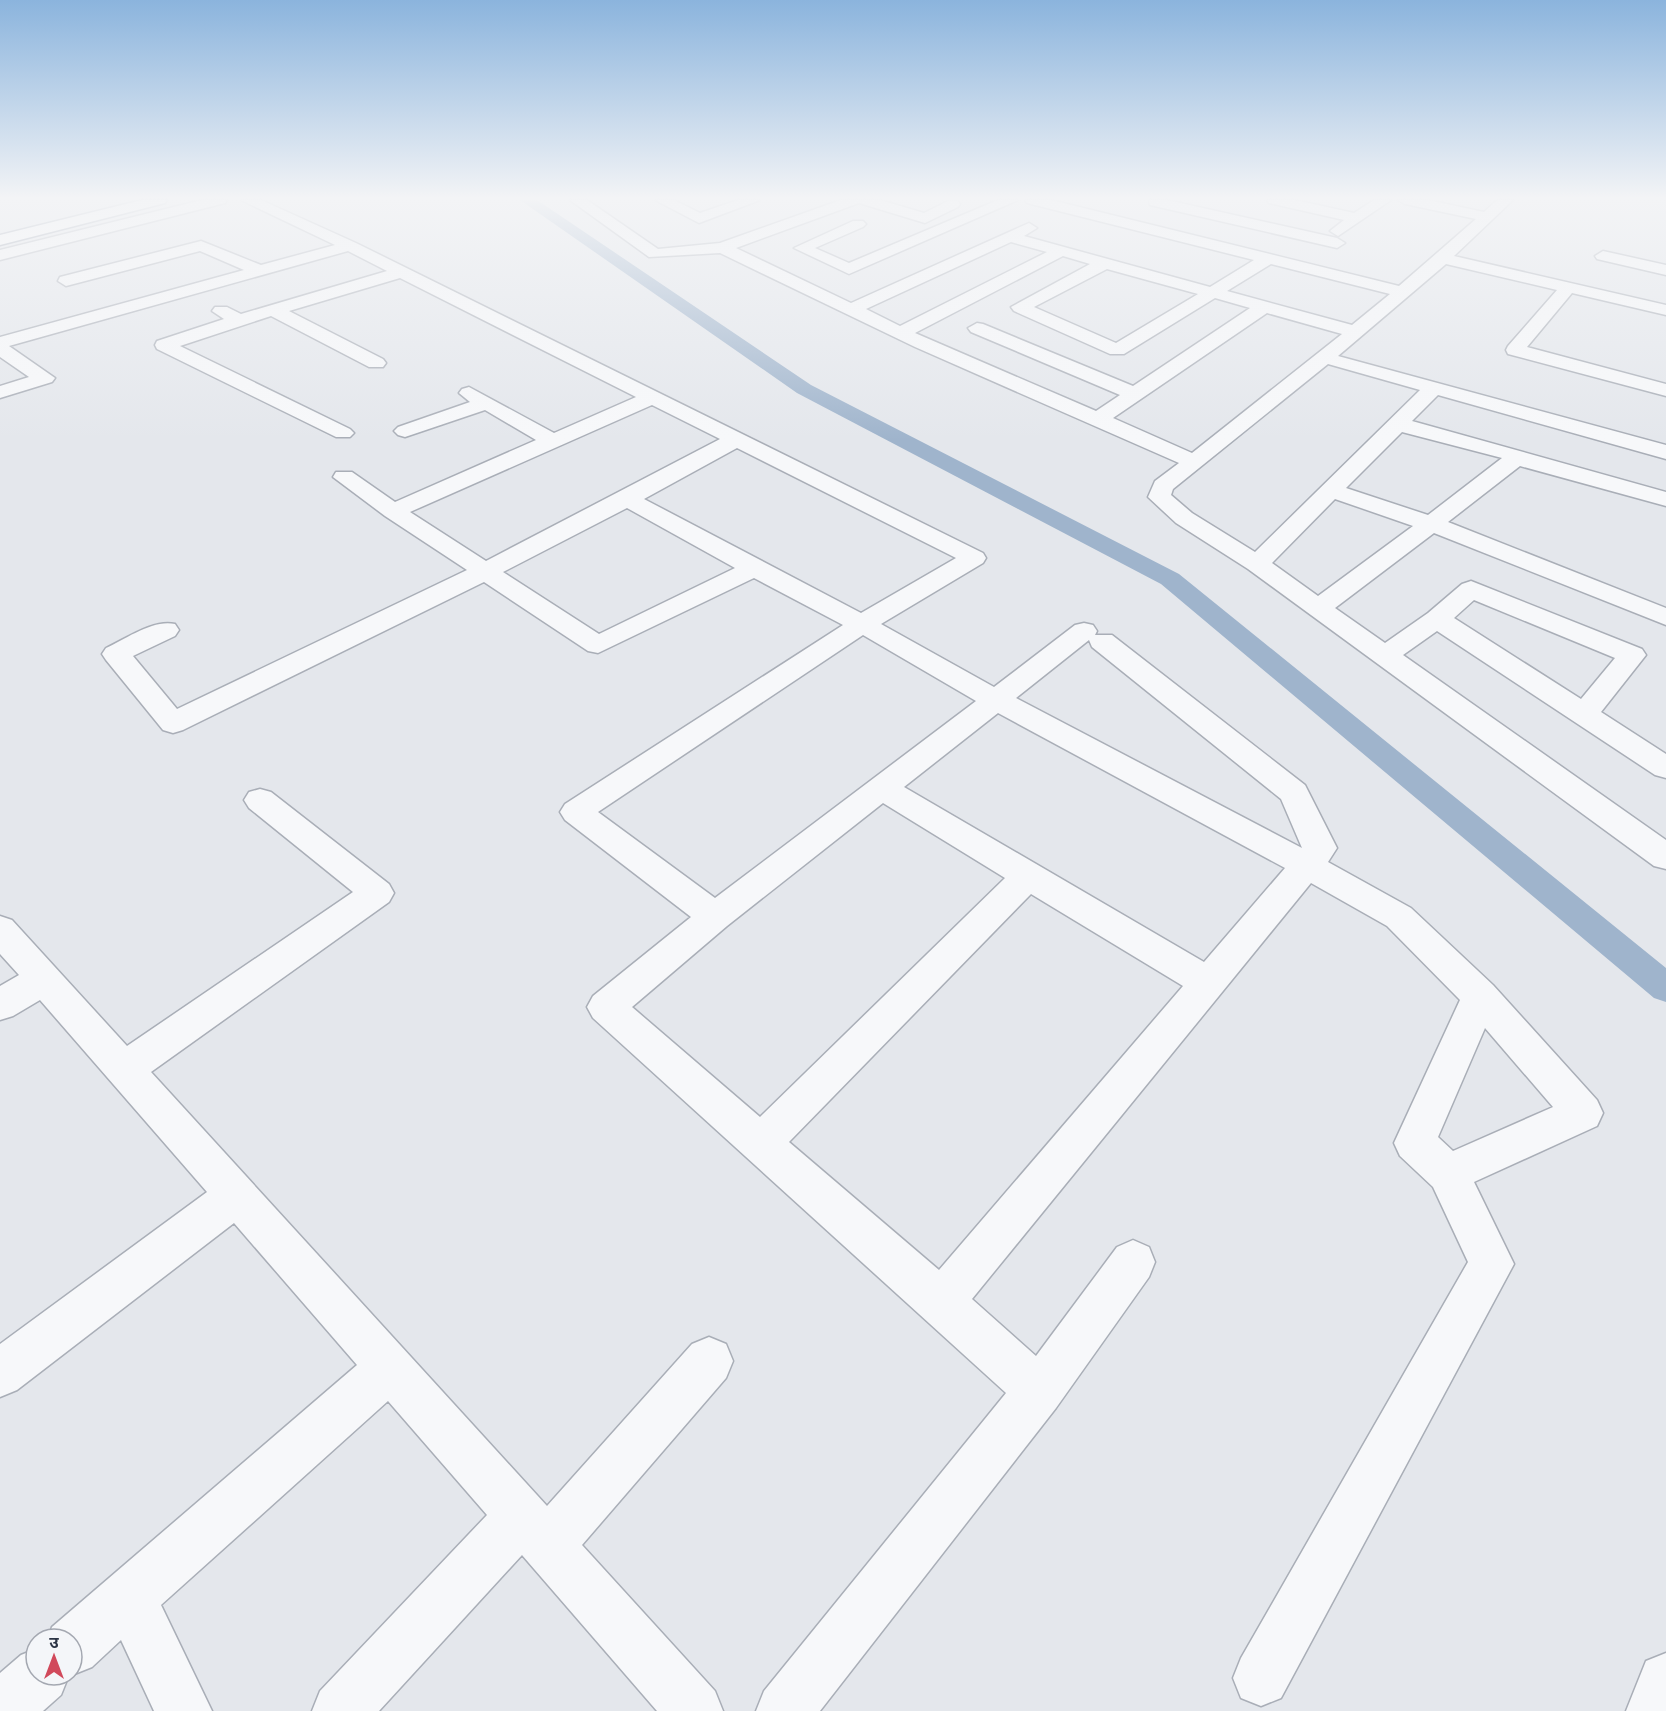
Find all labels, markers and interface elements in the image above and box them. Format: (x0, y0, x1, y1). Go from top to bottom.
north arrow (24, 1627, 84, 1687)
text: उ (49, 1634, 59, 1654)

